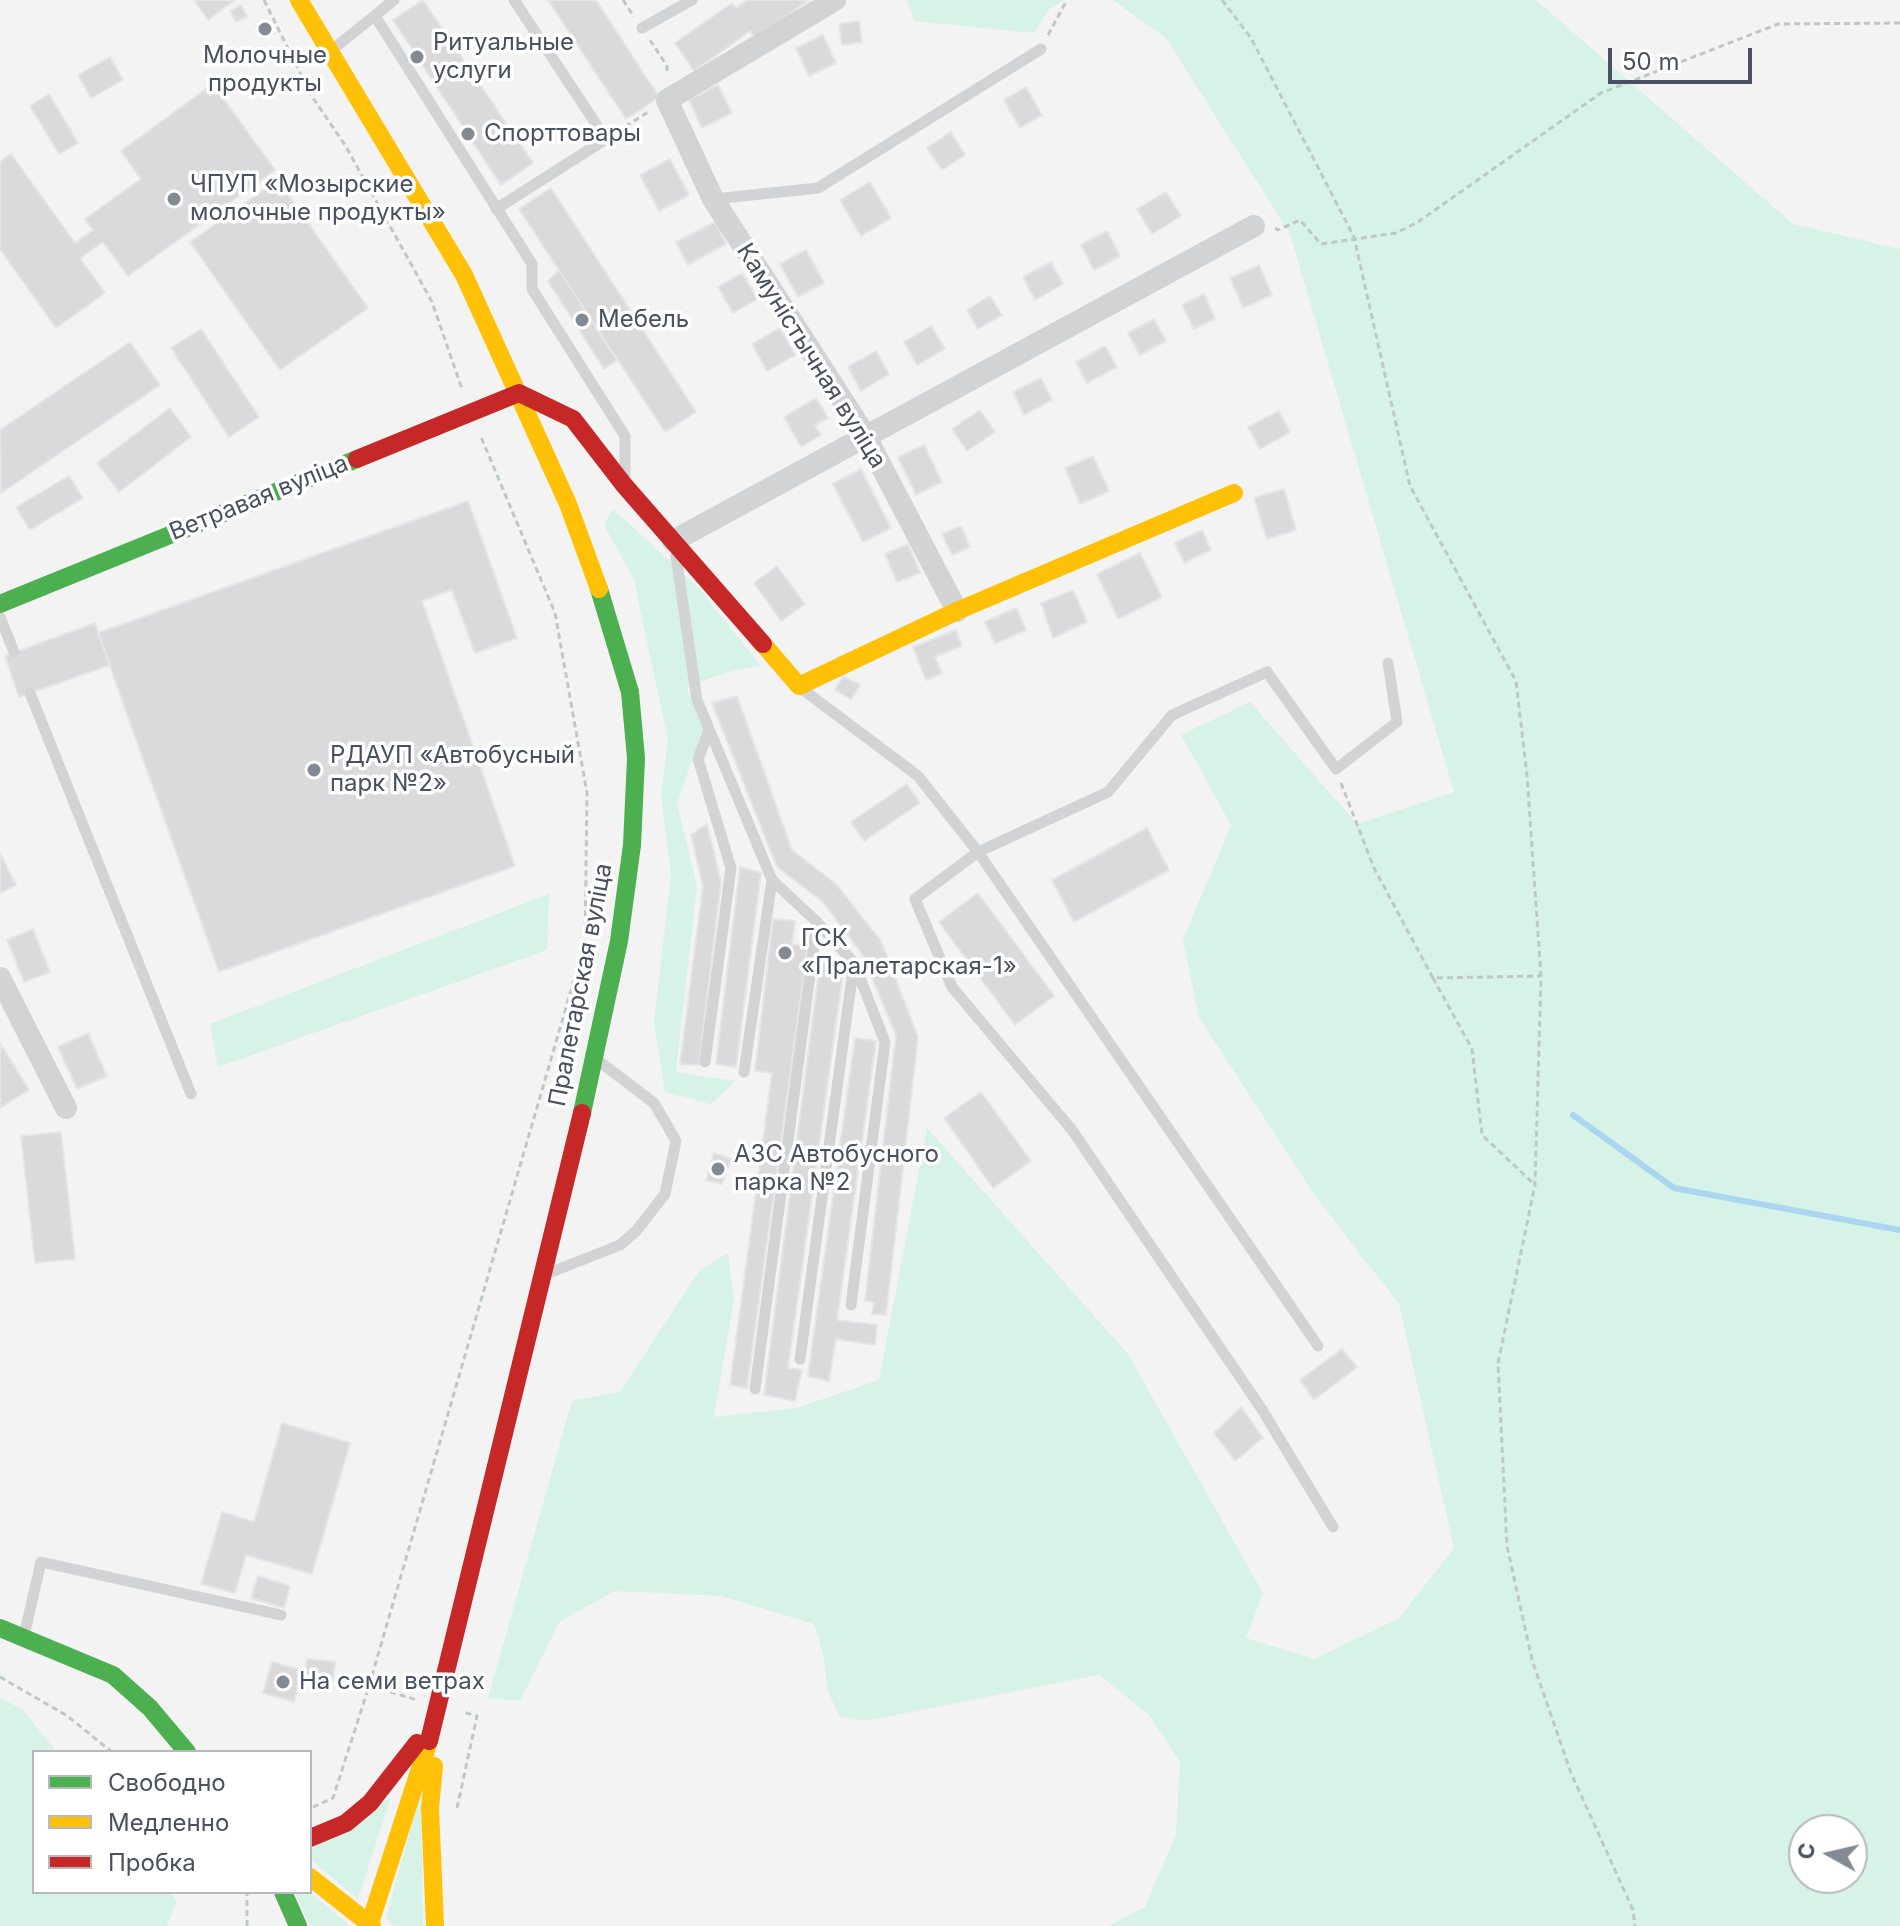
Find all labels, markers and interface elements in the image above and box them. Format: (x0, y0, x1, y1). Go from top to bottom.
marker: Молочные продукты (256, 20, 274, 38)
place label: Ритуальные услуги (433, 29, 574, 85)
scale bar (1612, 32, 1756, 82)
place label: Молочные продукты (203, 42, 327, 98)
text: 50 m (1622, 47, 1680, 76)
marker: Ритуальные услуги (408, 48, 426, 66)
place label: Спорттовары (484, 120, 641, 148)
marker: Спорттовары (459, 125, 477, 143)
place label: ЧПУП «Мозырские молочные продукты» (190, 171, 446, 227)
marker: ЧПУП «Мозырские молочные продукты» (165, 190, 183, 208)
street label: Камуністычная вуліца (730, 238, 892, 474)
place label: Мебель (598, 306, 689, 334)
marker: Мебель (573, 311, 591, 329)
street label: Ветравая вуліца (165, 449, 353, 547)
place label: РДАУП «Автобусный парк №2» (330, 742, 575, 798)
marker: РДАУП «Автобусный парк №2» (305, 761, 323, 779)
street label: Пралетарская вуліца (543, 861, 619, 1109)
place label: ГСК «Пралетарская-1» (801, 925, 1017, 981)
marker: ГСК «Пралетарская-1» (776, 944, 794, 962)
place label: АЗС Автобусного парка №2 (734, 1141, 939, 1197)
marker: АЗС Автобусного парка №2 (709, 1160, 727, 1178)
place label: На семи ветрах (299, 1668, 485, 1696)
marker: На семи ветрах (274, 1673, 292, 1691)
legend (32, 1750, 312, 1894)
text: Свободно (108, 1768, 226, 1797)
text: Медленно (108, 1808, 229, 1837)
north arrow (1788, 1814, 1868, 1894)
text: С (1792, 1841, 1820, 1861)
text: Пробка (108, 1848, 196, 1877)

